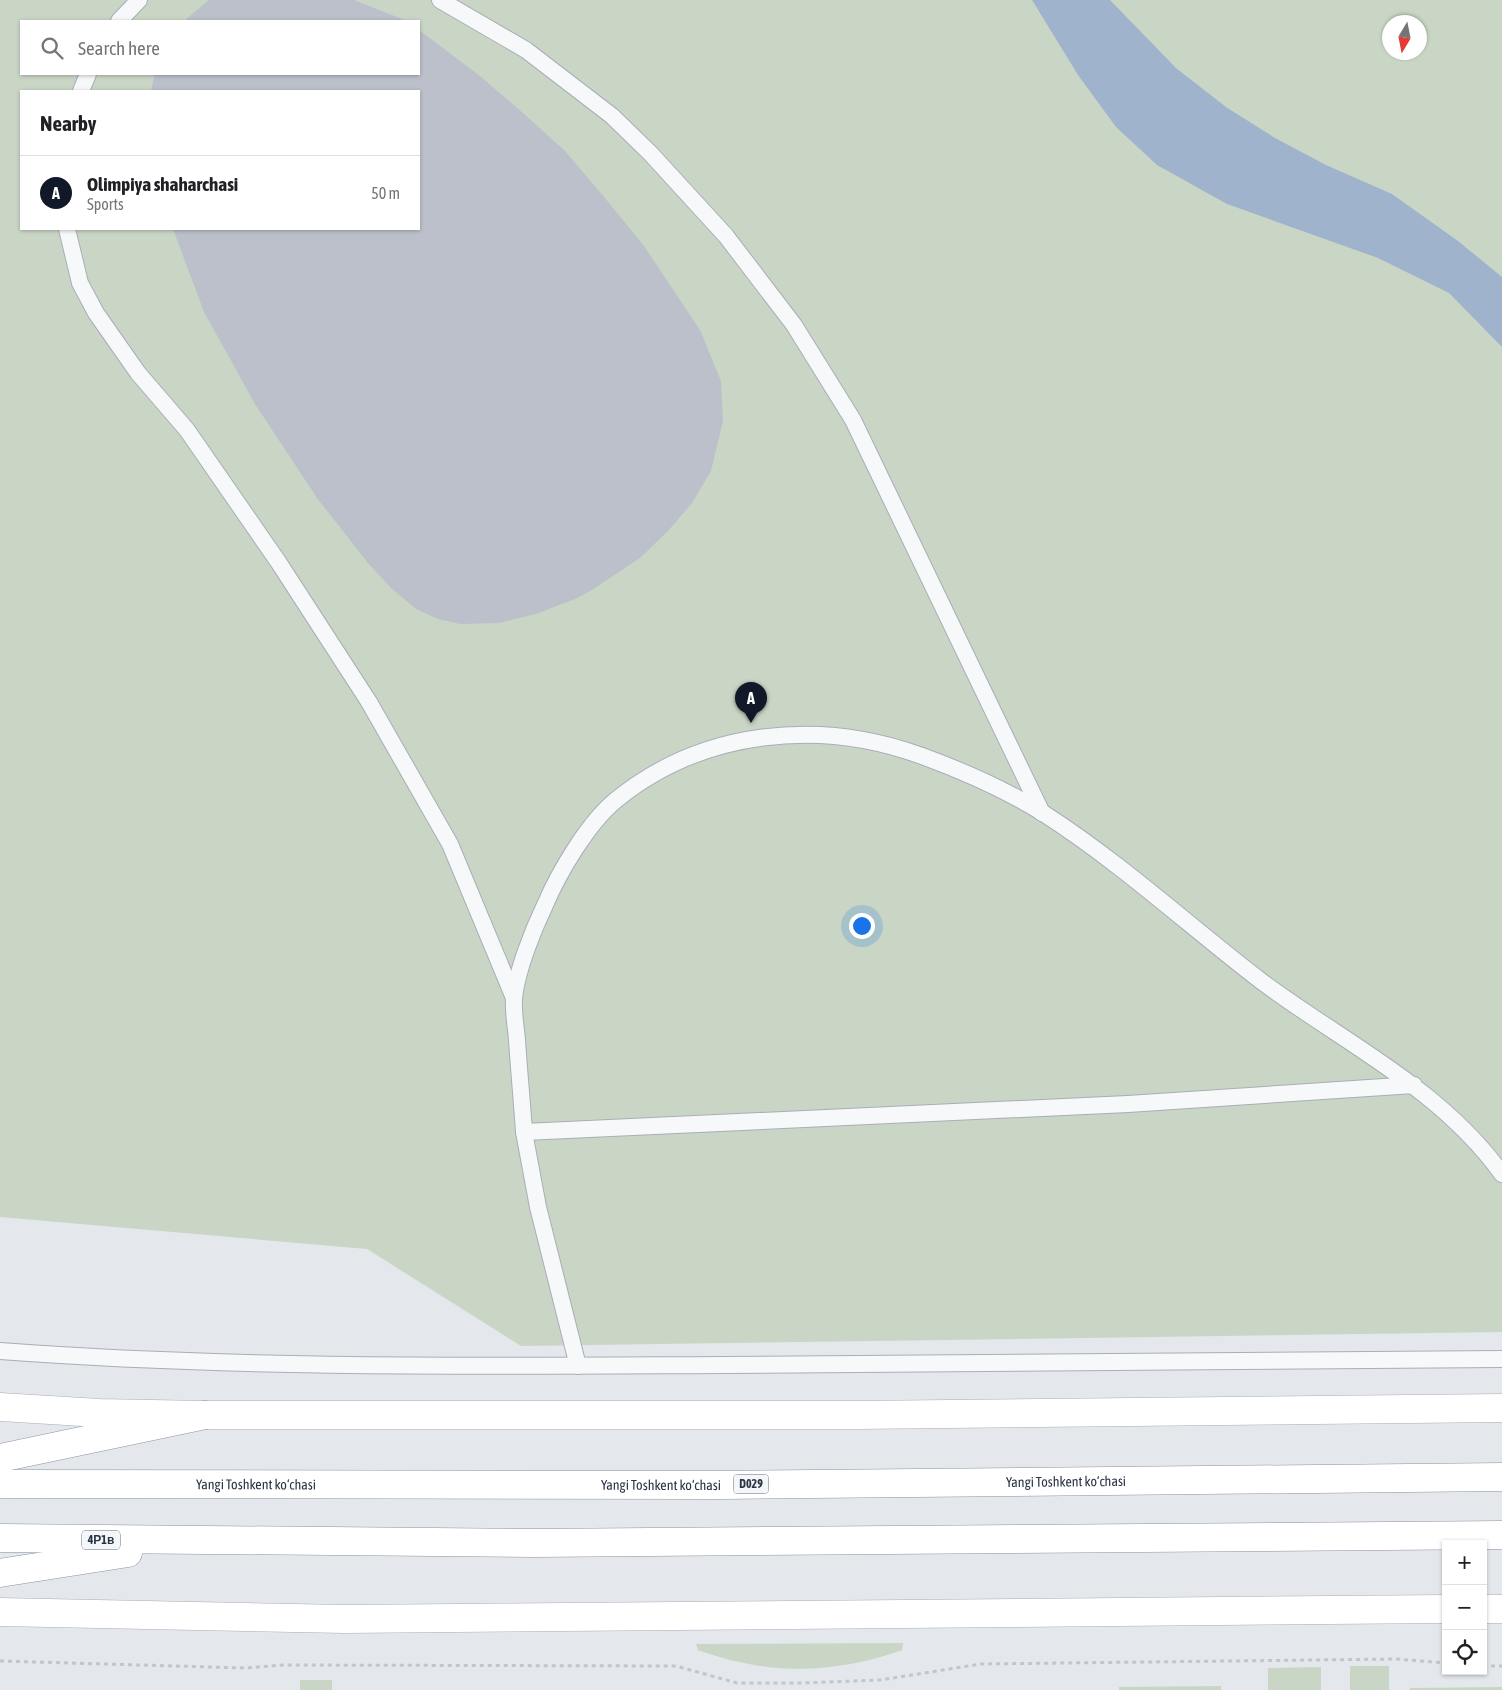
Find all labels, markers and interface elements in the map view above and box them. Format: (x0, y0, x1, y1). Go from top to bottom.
north arrow (1382, 15, 1427, 60)
search box (20, 20, 420, 75)
icon: search (38, 34, 66, 62)
text: Search here (78, 37, 160, 59)
text: Nearby (40, 111, 96, 135)
text: Olimpiya shaharchasi (87, 173, 238, 195)
text: A (52, 184, 60, 202)
text: 50 m (371, 184, 400, 202)
text: Sports (87, 195, 124, 213)
pin: A (735, 682, 767, 723)
your location (849, 913, 875, 939)
street label: Yangi Toshkent ko‘chasi (1006, 1473, 1126, 1490)
road number: D029 (734, 1475, 768, 1494)
street label: Yangi Toshkent ko‘chasi (196, 1476, 316, 1492)
street label: Yangi Toshkent ko‘chasi (601, 1477, 721, 1493)
road number: 4Р1в (82, 1530, 120, 1550)
map controls (1442, 1540, 1487, 1675)
button: + (1442, 1540, 1487, 1585)
button: − (1442, 1585, 1487, 1630)
button: locate (1442, 1630, 1487, 1675)

